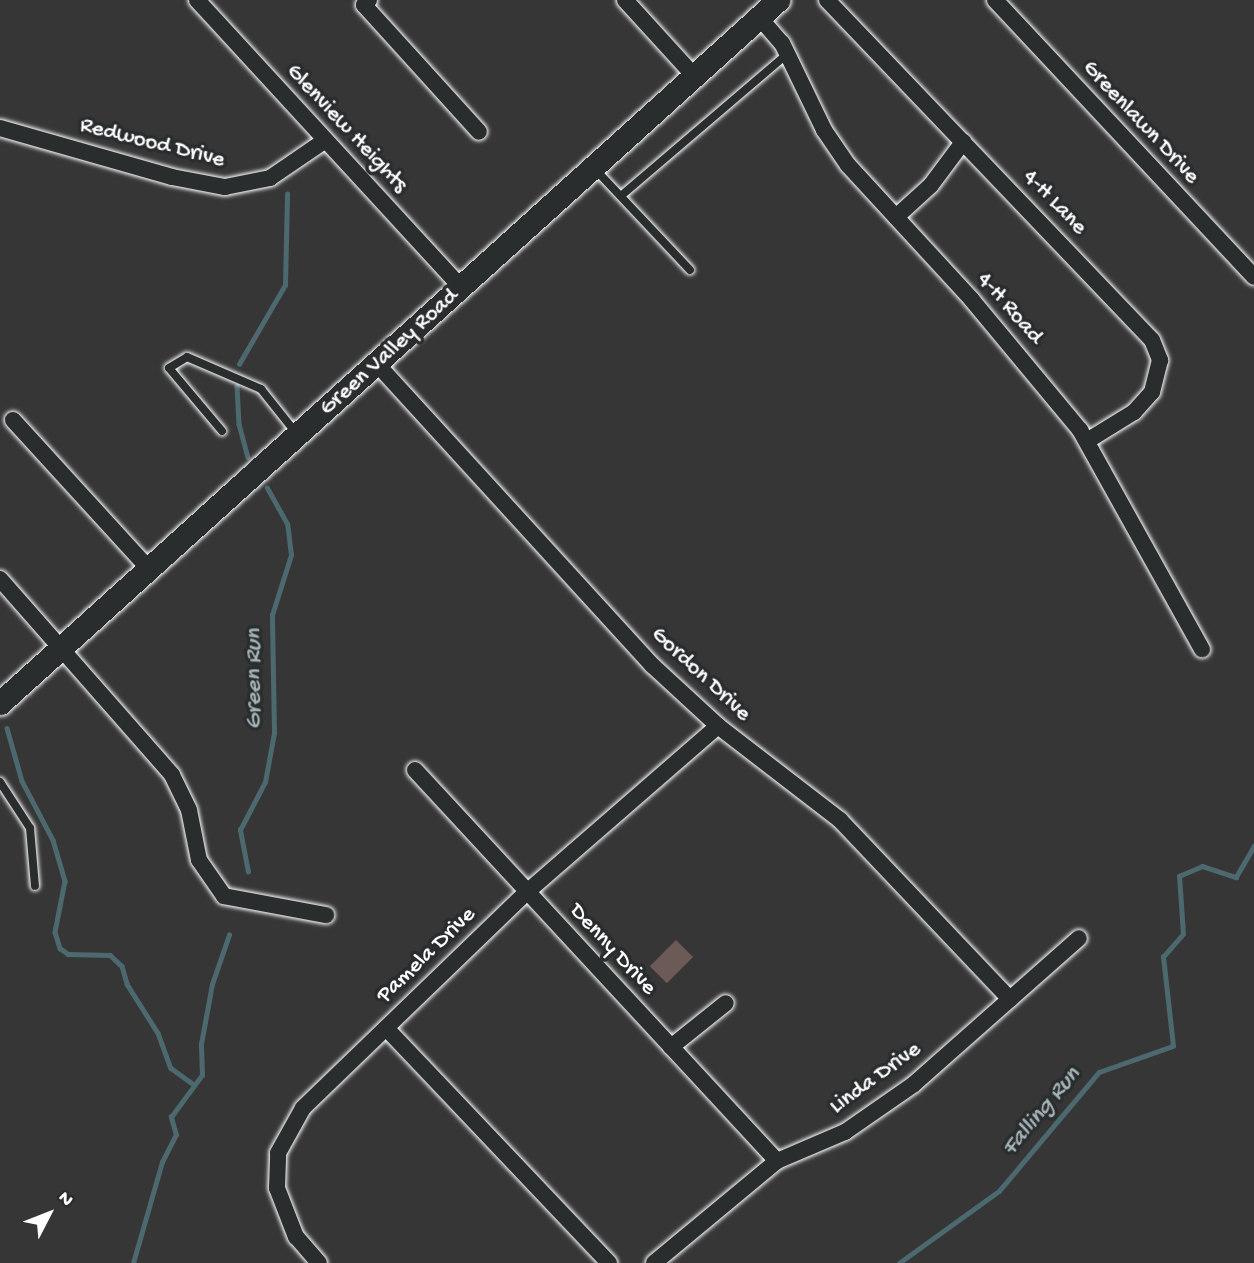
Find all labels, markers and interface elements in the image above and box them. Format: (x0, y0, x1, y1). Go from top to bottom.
street label: Greenlawn Drive (1076, 55, 1204, 191)
street label: Glenview Heights (279, 59, 413, 199)
street label: Redwood Drive (77, 113, 227, 175)
street label: 4-H Lane (1016, 164, 1092, 242)
street label: 4-H Road (970, 267, 1048, 351)
street label: Green Valley Road (315, 283, 465, 423)
street label: Gordon Drive (644, 622, 756, 728)
water label: Green Run (241, 629, 269, 729)
street label: Denny Drive (562, 898, 662, 1002)
street label: Pamela Drive (372, 902, 482, 1010)
street label: Linda Drive (825, 1037, 927, 1121)
water label: Falling Run (996, 1062, 1088, 1162)
north arrow (14, 1179, 84, 1249)
text: N (52, 1187, 78, 1212)

